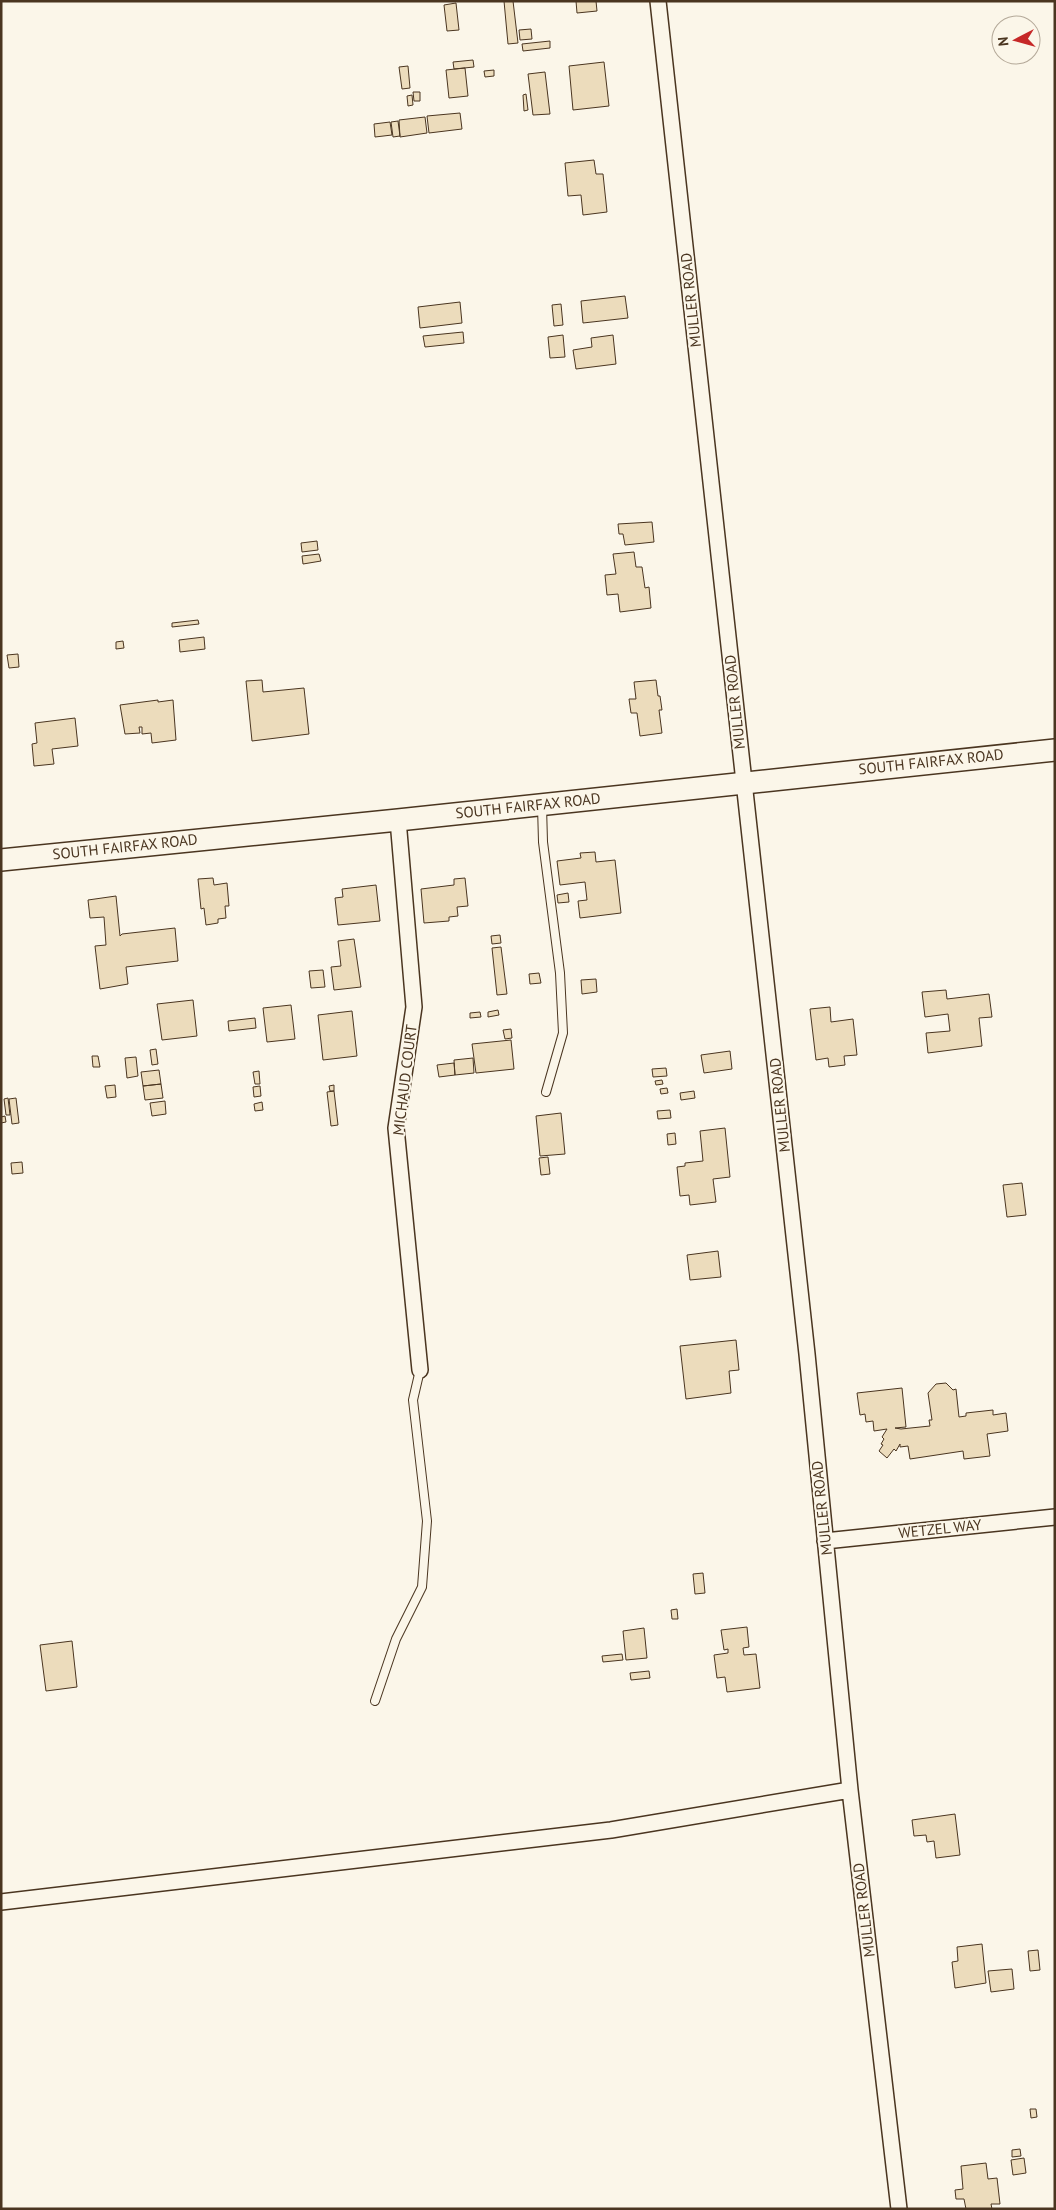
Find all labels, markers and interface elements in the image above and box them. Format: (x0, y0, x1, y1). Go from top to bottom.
north arrow (991, 15, 1041, 65)
text: N (994, 36, 1013, 47)
street label: MULLER ROAD (676, 252, 705, 348)
street label: MULLER ROAD (720, 654, 749, 750)
street label: SOUTH FAIRFAX ROAD (857, 744, 1004, 779)
street label: SOUTH FAIRFAX ROAD (454, 788, 601, 823)
street label: SOUTH FAIRFAX ROAD (51, 829, 198, 864)
street label: MICHAUD COURT (388, 1023, 421, 1137)
street label: MULLER ROAD (765, 1057, 794, 1153)
street label: MULLER ROAD (807, 1460, 836, 1556)
street label: WETZEL WAY (897, 1515, 983, 1542)
street label: MULLER ROAD (848, 1862, 879, 1958)

